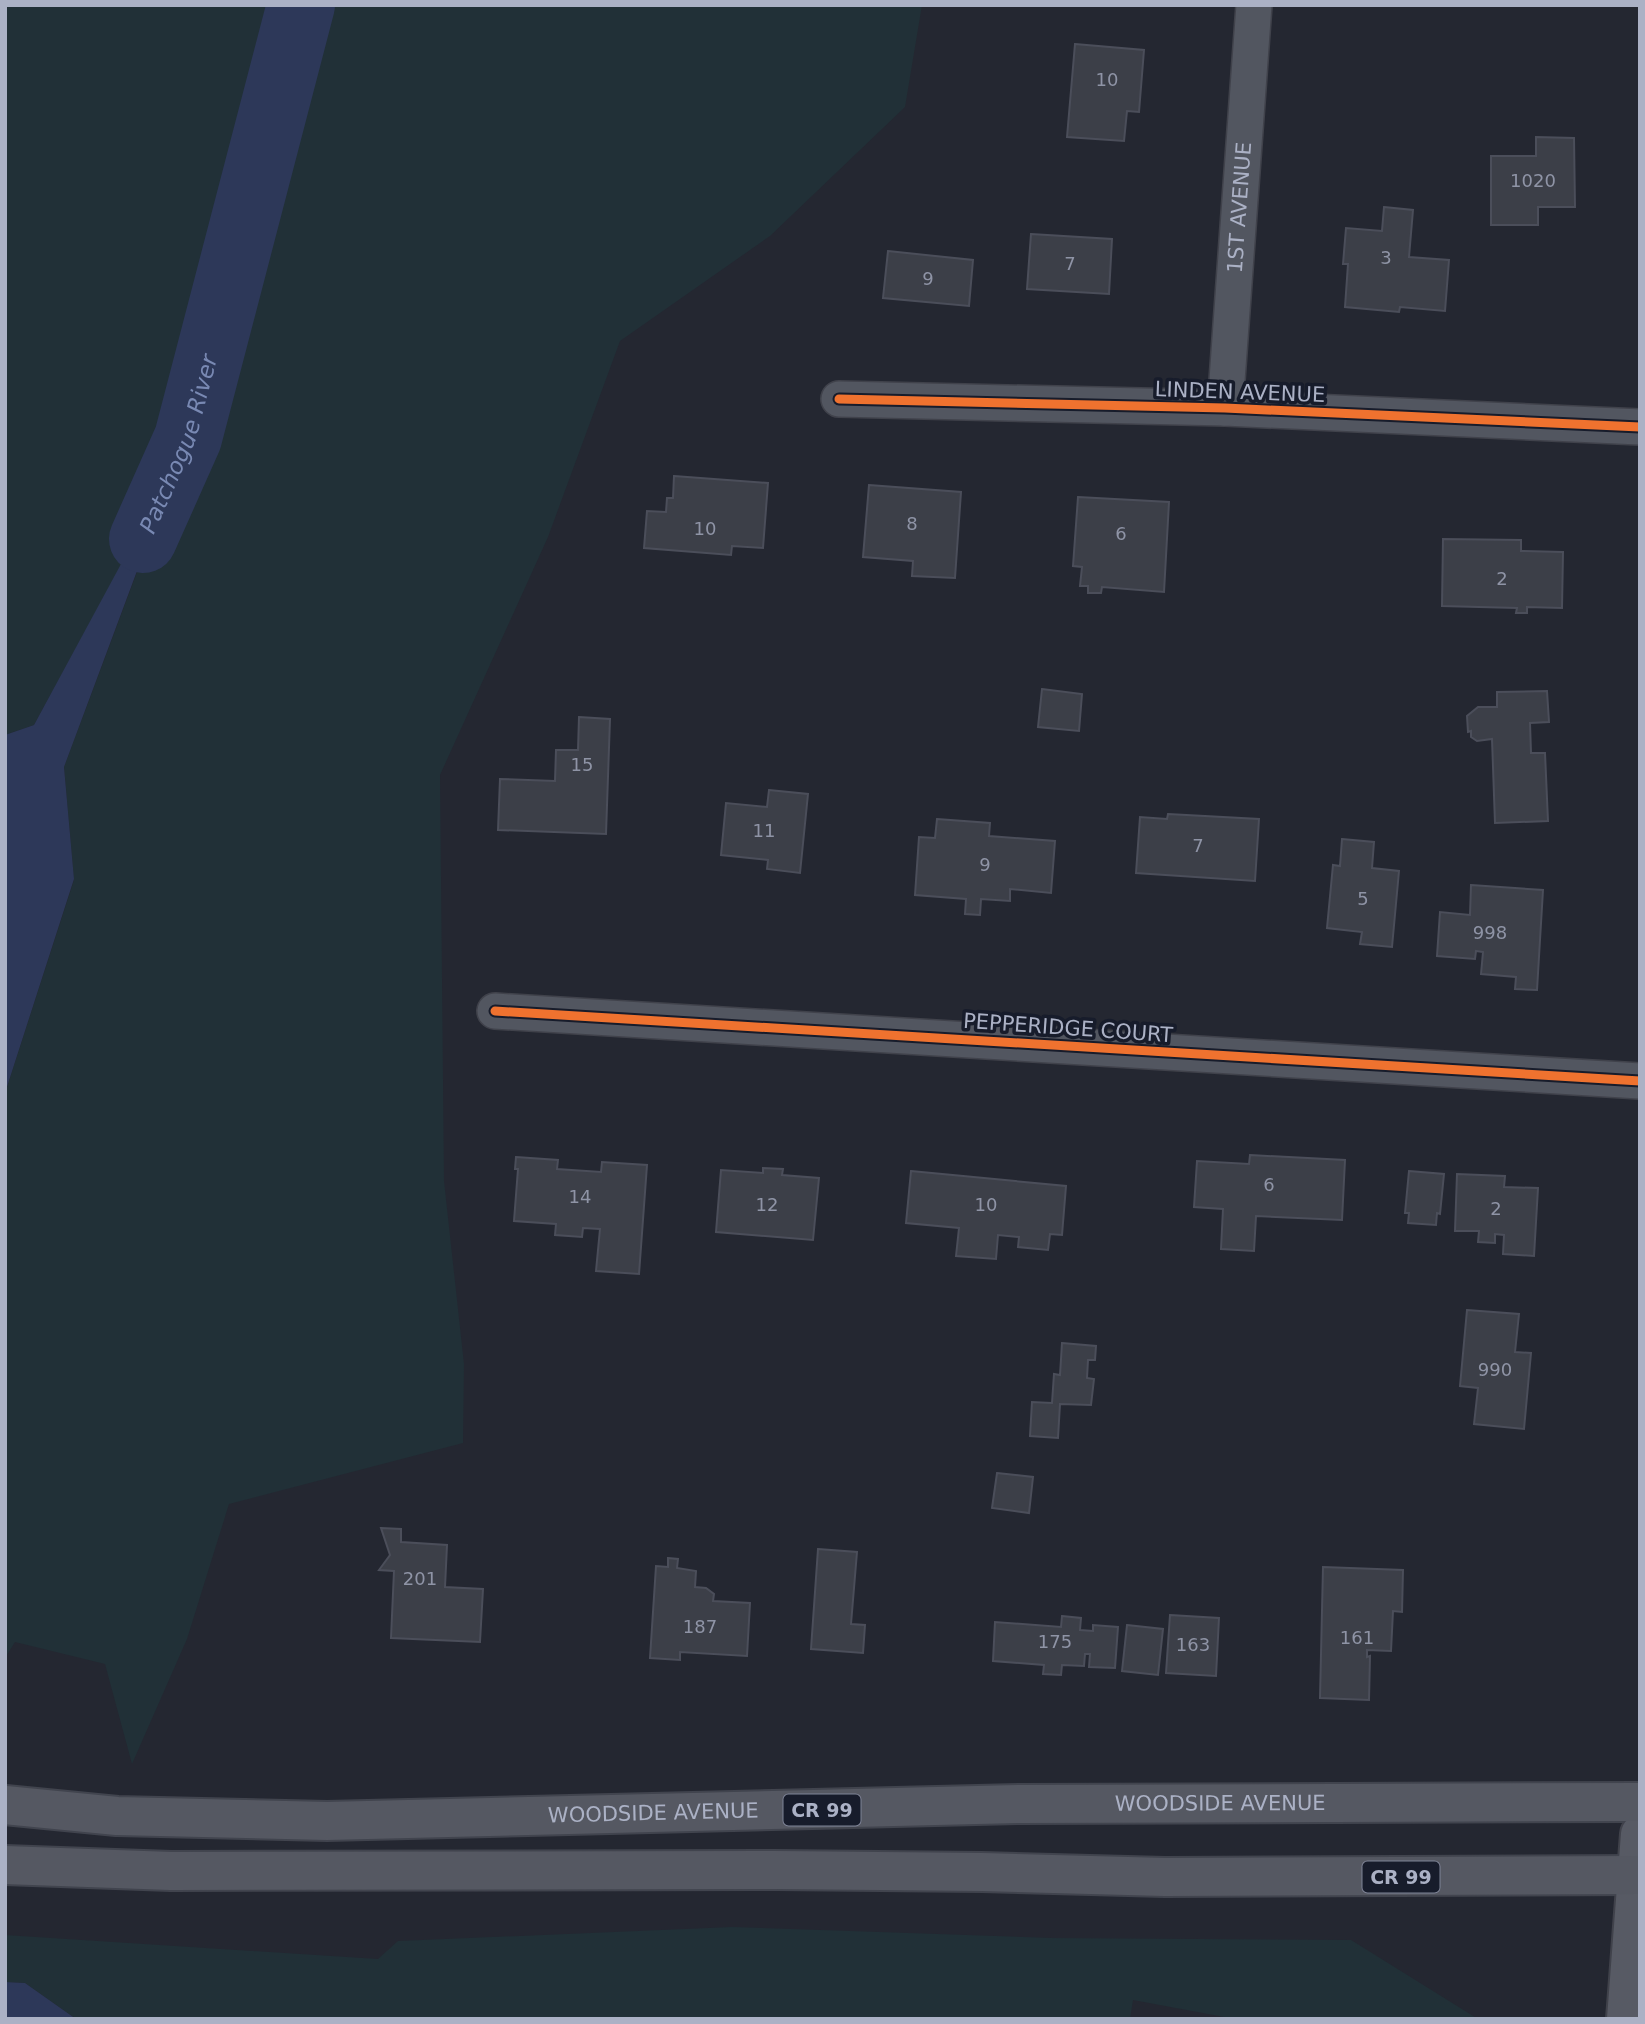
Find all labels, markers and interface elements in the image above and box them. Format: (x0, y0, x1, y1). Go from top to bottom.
house number: 10 (1096, 69, 1118, 90)
street label: 1ST AVENUE (1223, 141, 1256, 274)
house number: 1020 (1510, 170, 1556, 191)
house number: 3 (1380, 247, 1392, 268)
house number: 7 (1064, 253, 1076, 274)
house number: 9 (922, 268, 934, 289)
water label: Patchogue River (134, 350, 223, 537)
street label: LINDEN AVENUE (1154, 377, 1326, 407)
house number: 8 (906, 513, 918, 534)
house number: 10 (694, 518, 716, 539)
house number: 6 (1115, 523, 1127, 544)
house number: 2 (1496, 568, 1508, 589)
house number: 15 (571, 754, 593, 775)
house number: 11 (753, 820, 775, 841)
house number: 7 (1192, 835, 1204, 856)
house number: 9 (979, 854, 991, 875)
house number: 5 (1357, 888, 1369, 909)
house number: 998 (1473, 922, 1507, 943)
street label: PEPPERIDGE COURT (962, 1009, 1174, 1047)
house number: 6 (1263, 1174, 1275, 1195)
house number: 14 (569, 1186, 591, 1207)
house number: 12 (756, 1194, 778, 1215)
house number: 10 (975, 1194, 997, 1215)
house number: 2 (1490, 1198, 1502, 1219)
house number: 990 (1478, 1359, 1512, 1380)
house number: 201 (403, 1568, 437, 1589)
house number: 187 (683, 1616, 717, 1637)
house number: 161 (1340, 1627, 1374, 1648)
house number: 175 (1038, 1631, 1072, 1652)
house number: 163 (1176, 1634, 1210, 1655)
street label: WOODSIDE AVENUE (1115, 1791, 1326, 1816)
road number: CR 99 (784, 1794, 860, 1826)
street label: WOODSIDE AVENUE (548, 1798, 759, 1828)
road number: CR 99 (1362, 1862, 1440, 1893)

